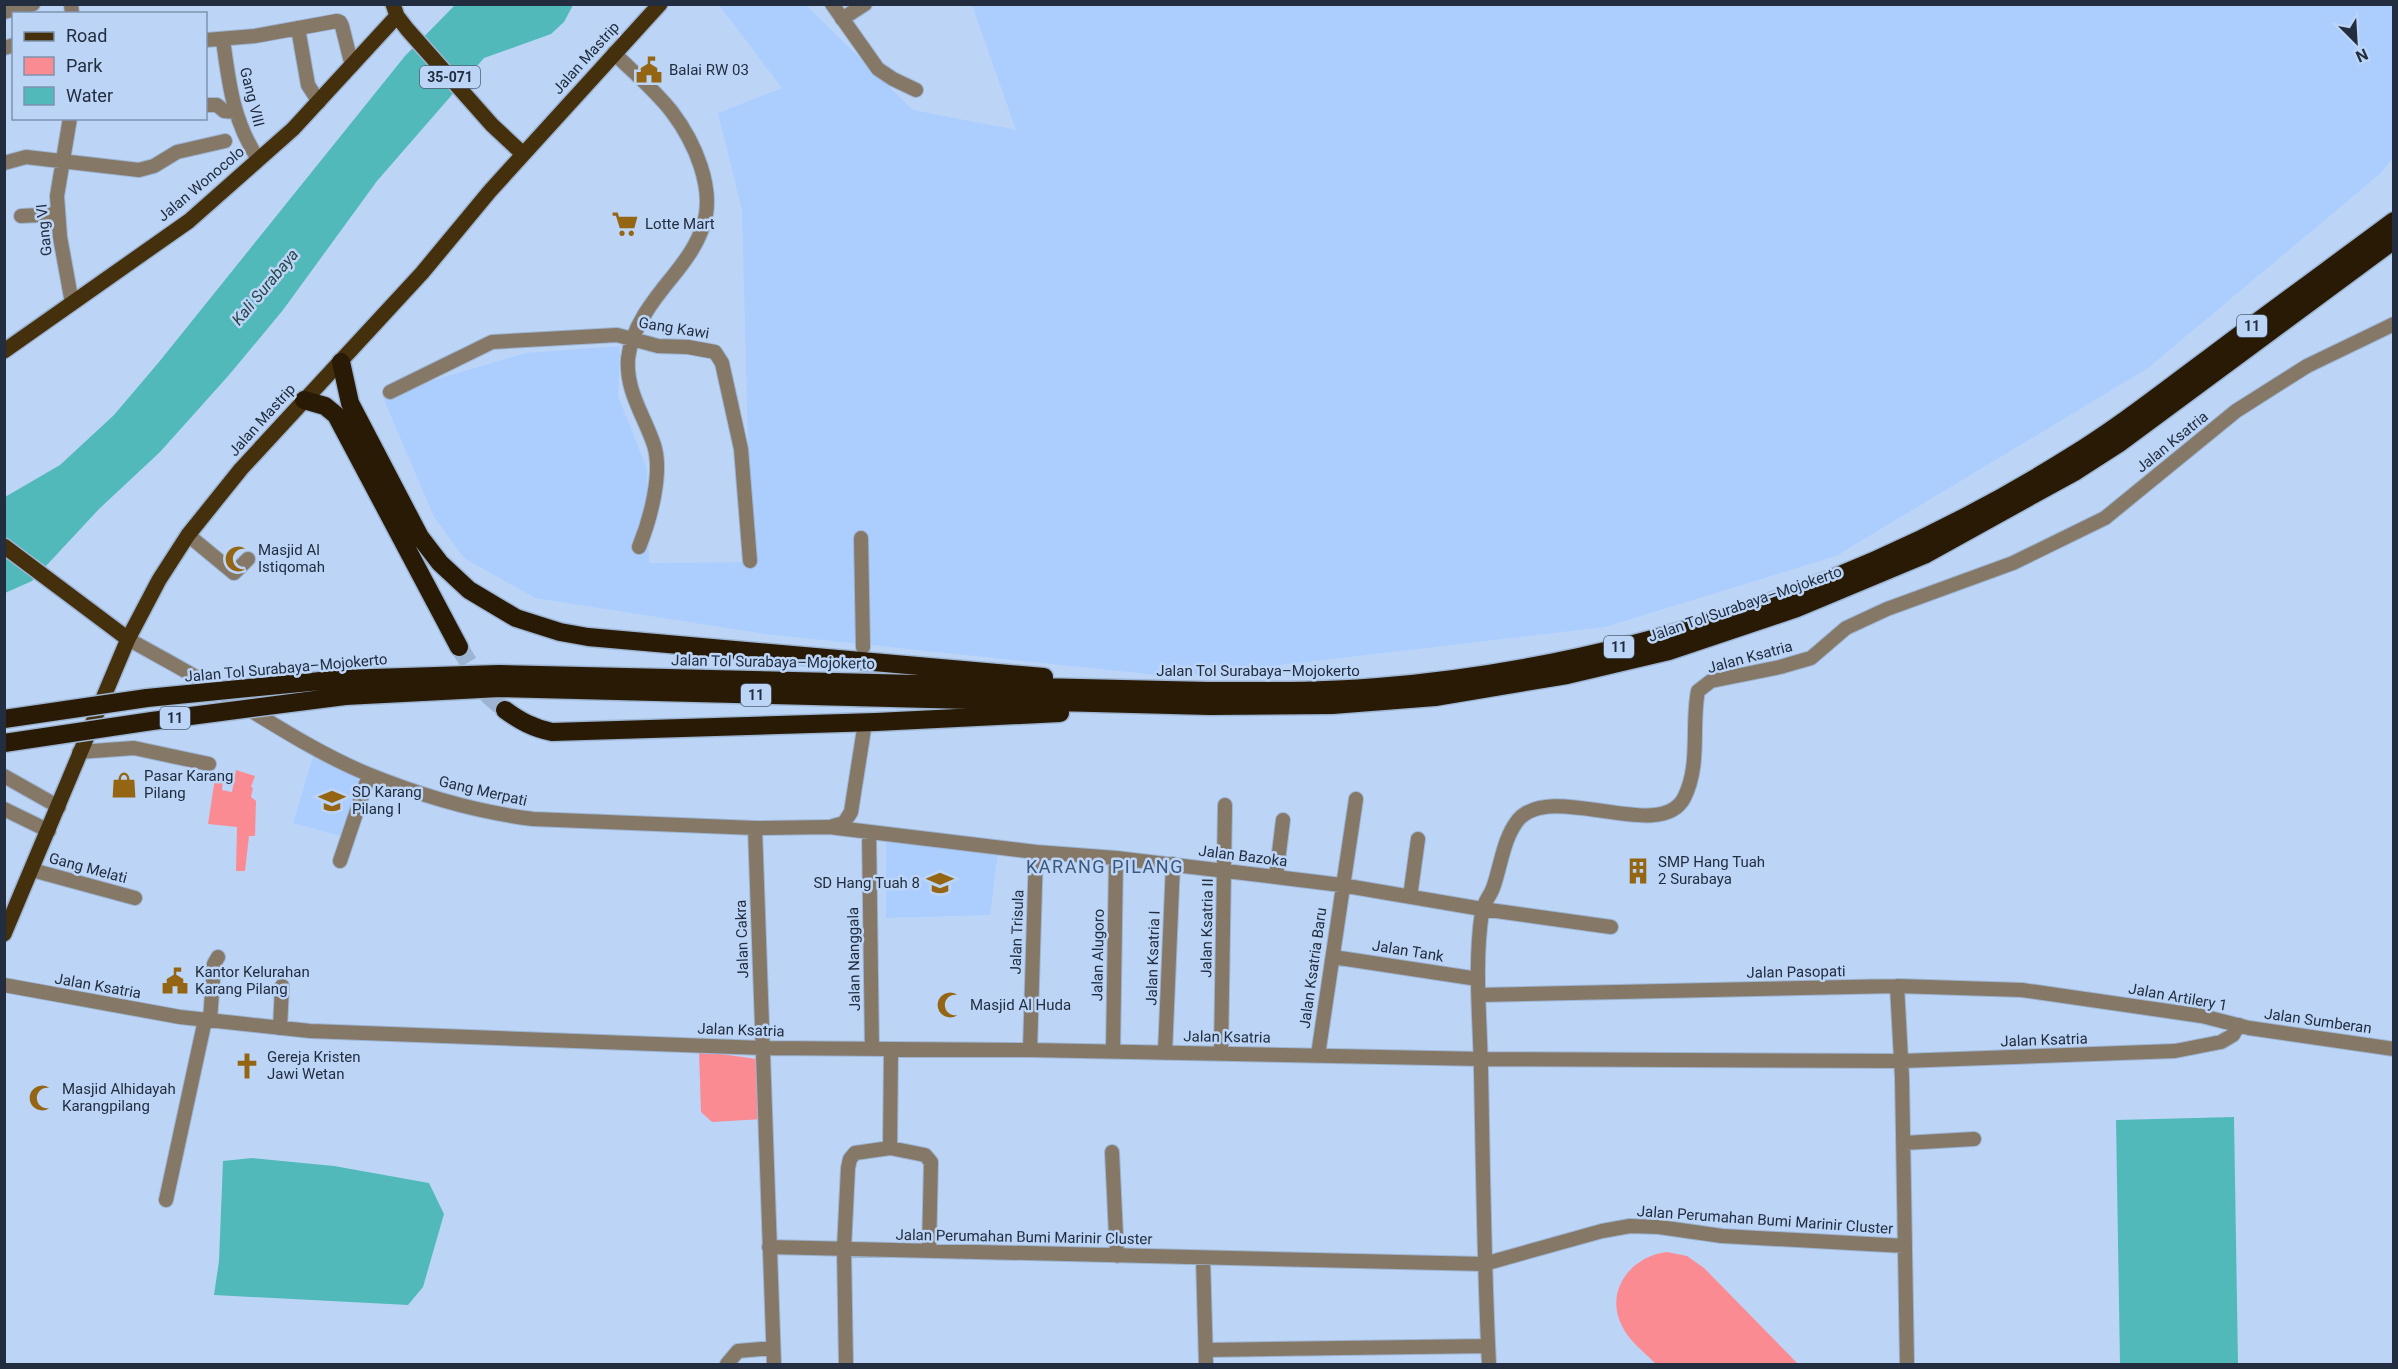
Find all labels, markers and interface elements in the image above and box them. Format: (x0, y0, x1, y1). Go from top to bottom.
legend (12, 12, 207, 120)
north arrow (2326, 12, 2386, 72)
street label: Jalan Mastrip (549, 18, 623, 98)
text: Road (66, 25, 107, 46)
text: N (2353, 44, 2371, 66)
text: Park (66, 55, 103, 76)
public building icon: Balai RW 03 (634, 55, 664, 85)
place label: Balai RW 03 (669, 61, 749, 79)
street label: Gang VIII (236, 65, 268, 129)
road number: 35-071 (420, 66, 480, 88)
text: Water (66, 85, 113, 106)
street label: Jalan Wonocolo (154, 143, 248, 225)
street label: Gang VI (32, 203, 56, 257)
supermarket icon: Lotte Mart (610, 209, 640, 239)
place label: Lotte Mart (645, 215, 715, 233)
water label: Kali Surabaya (228, 245, 302, 329)
street label: Gang Kawi (637, 314, 711, 342)
road number: 11 (2237, 315, 2267, 337)
street label: Jalan Mastrip (225, 380, 299, 460)
street label: Jalan Ksatria (2132, 408, 2212, 476)
place label: Masjid Al Istiqomah (258, 541, 325, 576)
mosque icon: Masjid Al Istiqomah (223, 544, 253, 574)
street label: Jalan Tol Surabaya–Mojokerto (1646, 562, 1844, 646)
road number: 11 (1604, 636, 1634, 658)
street label: Jalan Ksatria (1705, 637, 1795, 677)
street label: Jalan Tol Surabaya–Mojokerto (184, 650, 388, 686)
street label: Jalan Tol Surabaya–Mojokerto (671, 651, 875, 673)
street label: Jalan Tol Surabaya–Mojokerto (1156, 662, 1360, 680)
road number: 11 (741, 684, 771, 706)
road number: 11 (160, 707, 190, 729)
place label: Pasar Karang Pilang (144, 767, 233, 802)
shop icon: Pasar Karang Pilang (109, 770, 139, 800)
street label: Gang Merpati (437, 772, 529, 810)
place label: SD Karang Pilang I (352, 783, 422, 818)
school or university icon: SD Karang Pilang I (317, 786, 347, 816)
street label: Jalan Bazoka (1198, 842, 1288, 870)
street label: Gang Melati (47, 849, 129, 887)
place label: SMP Hang Tuah 2 Surabaya (1658, 853, 1765, 888)
district label: KARANG PILANG (1026, 856, 1184, 877)
building icon: SMP Hang Tuah 2 Surabaya (1623, 856, 1653, 886)
school or university icon: SD Hang Tuah 8 (925, 868, 955, 898)
place label: SD Hang Tuah 8 (813, 874, 920, 892)
street label: Jalan Ksatria II (1197, 878, 1217, 978)
street label: Jalan Trisula (1007, 889, 1027, 975)
street label: Jalan Cakra (732, 899, 752, 979)
street label: Jalan Ksatria Baru (1296, 906, 1330, 1030)
street label: Jalan Nanggala (844, 907, 864, 1011)
street label: Jalan Alugoro (1088, 909, 1108, 1001)
street label: Jalan Ksatria I (1142, 910, 1164, 1006)
street label: Jalan Tank (1371, 936, 1445, 966)
street label: Jalan Pasopati (1746, 962, 1846, 982)
place label: Kantor Kelurahan Karang Pilang (195, 963, 310, 998)
public building icon: Kantor Kelurahan Karang Pilang (160, 966, 190, 996)
street label: Jalan Ksatria (53, 970, 143, 1002)
street label: Jalan Artilery 1 (2127, 979, 2229, 1015)
mosque icon: Masjid Al Huda (935, 990, 965, 1020)
place label: Masjid Al Huda (970, 996, 1071, 1014)
street label: Jalan Sumberan (2263, 1005, 2373, 1037)
street label: Jalan Ksatria (697, 1019, 785, 1041)
street label: Jalan Ksatria (1183, 1027, 1271, 1047)
street label: Jalan Ksatria (2000, 1029, 2088, 1051)
place label: Gereja Kristen Jawi Wetan (267, 1048, 361, 1083)
church icon: Gereja Kristen Jawi Wetan (232, 1051, 262, 1081)
place label: Masjid Alhidayah Karangpilang (62, 1080, 176, 1115)
mosque icon: Masjid Alhidayah Karangpilang (27, 1083, 57, 1113)
street label: Jalan Perumahan Bumi Marinir Cluster (1636, 1202, 1894, 1238)
street label: Jalan Perumahan Bumi Marinir Cluster (895, 1226, 1153, 1248)

